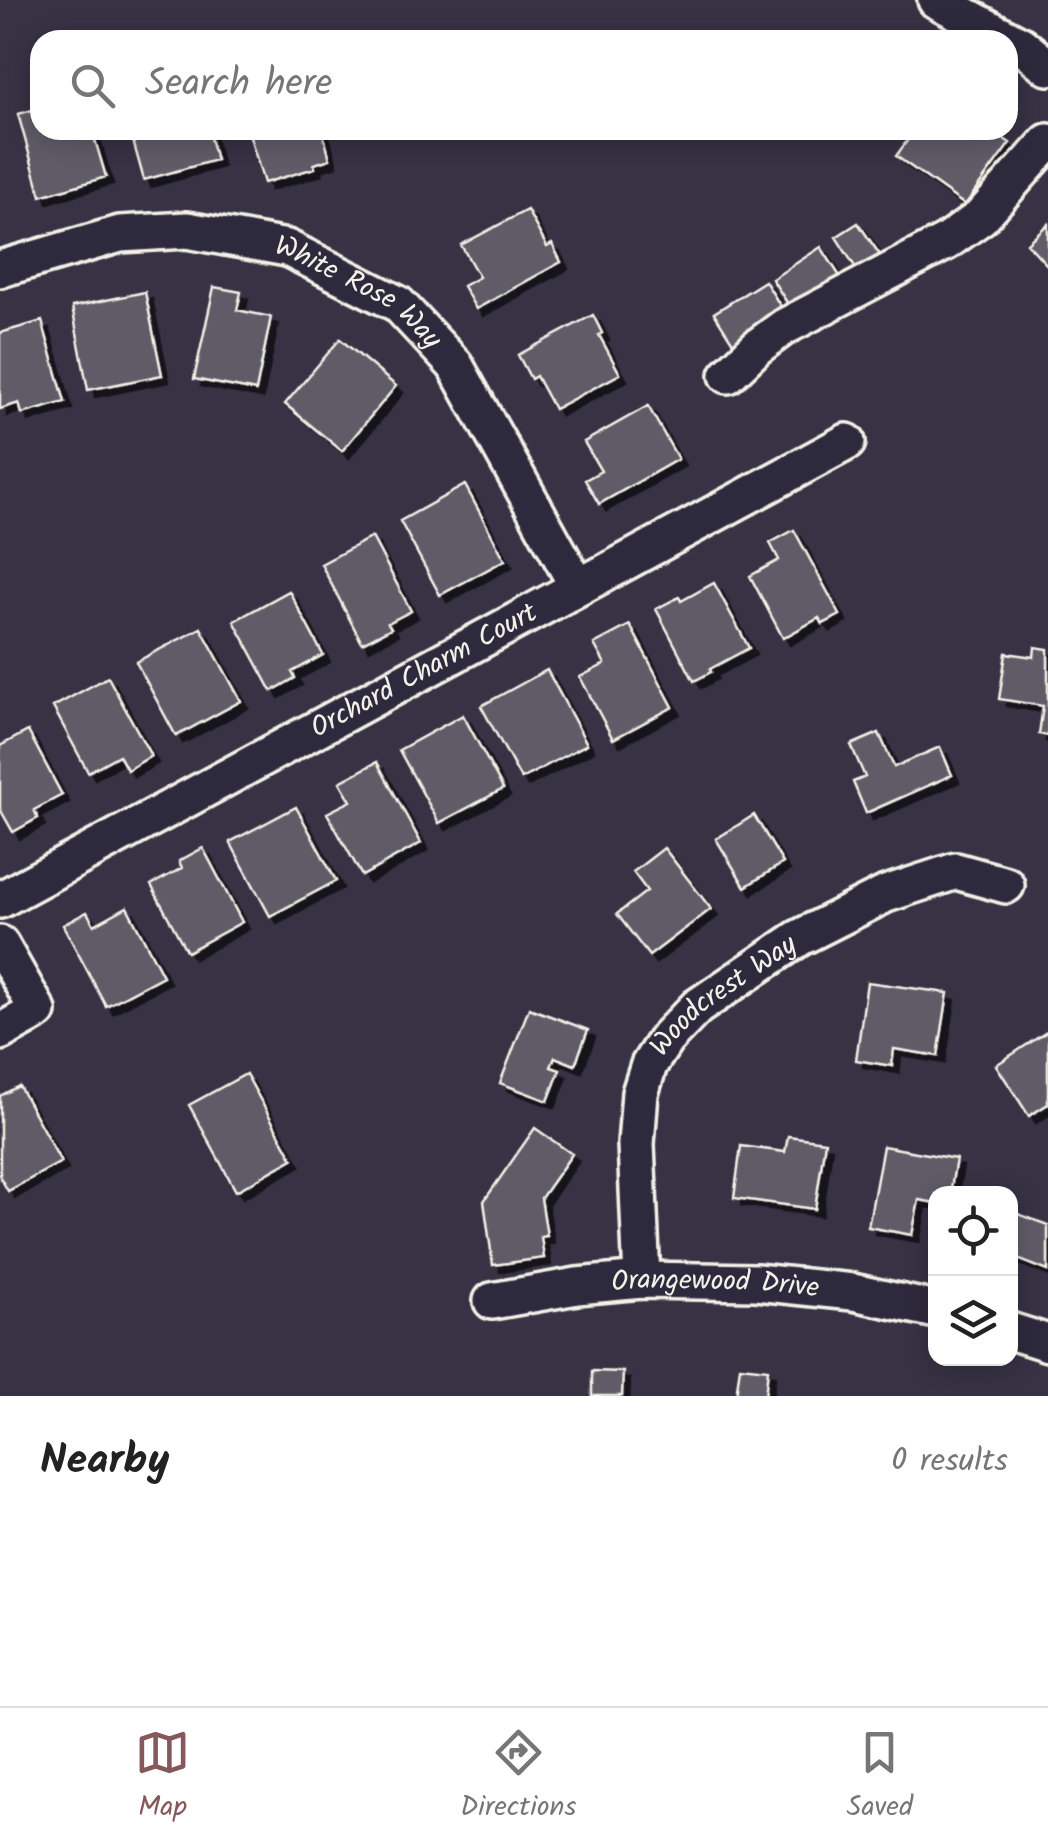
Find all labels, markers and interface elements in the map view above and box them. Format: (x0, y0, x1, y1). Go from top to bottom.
search box (30, 30, 1018, 140)
text: Search here (145, 55, 332, 115)
icon: search (65, 58, 120, 113)
street label: White Rose Way (272, 224, 453, 361)
street label: Orchard Charm Court (302, 590, 547, 751)
street label: Woodcrest Way (638, 923, 807, 1065)
map controls (928, 1186, 1018, 1366)
button: locate (928, 1186, 1018, 1276)
street label: Orangewood Drive (609, 1257, 822, 1311)
button: layers (928, 1276, 1018, 1366)
text: Nearby (40, 1428, 169, 1495)
text: 0 results (891, 1436, 1008, 1487)
tab: Map (135, 1725, 190, 1830)
tab: Directions (460, 1725, 576, 1830)
tab: Saved (847, 1725, 913, 1830)

